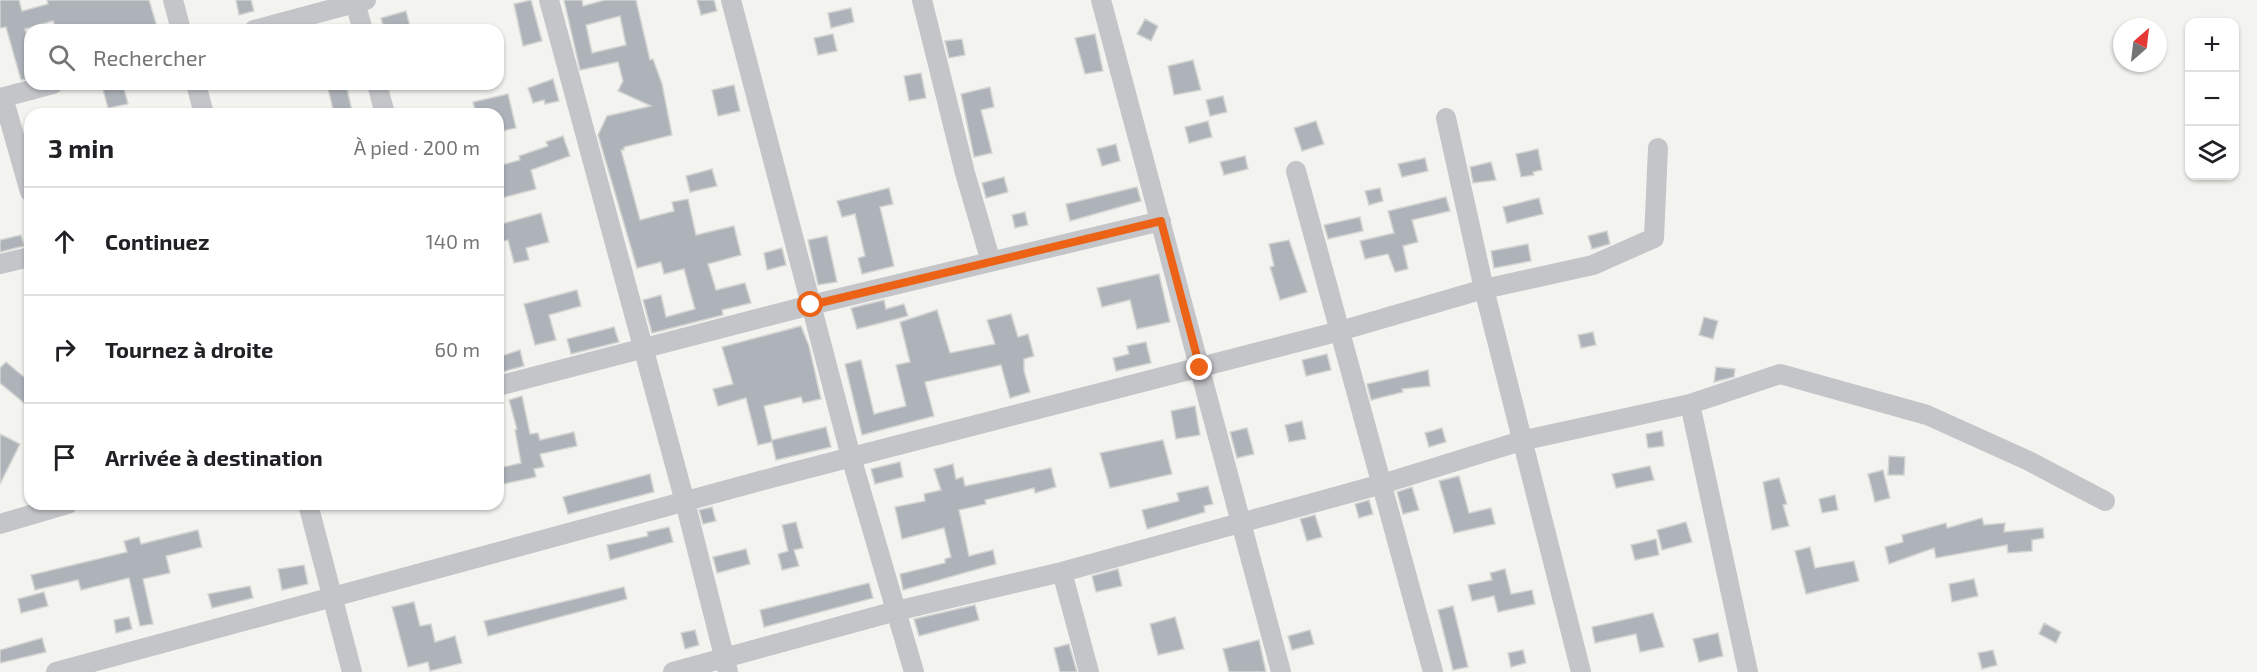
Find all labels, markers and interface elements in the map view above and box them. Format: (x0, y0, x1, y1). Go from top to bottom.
north arrow (2113, 18, 2167, 72)
map controls (2185, 18, 2239, 180)
button: + (2185, 18, 2239, 72)
search box (24, 24, 504, 90)
icon: search (45, 41, 78, 74)
text: Rechercher (93, 44, 206, 70)
button: − (2185, 72, 2239, 126)
button: layers (2185, 126, 2239, 180)
text: 3 min (48, 132, 114, 163)
text: À pied · 200 m (354, 135, 480, 159)
icon: ahead (48, 225, 81, 258)
text: Continuez (105, 228, 209, 254)
text: 140 m (426, 229, 480, 253)
route start (797, 291, 823, 317)
icon: right (48, 333, 81, 366)
text: Tournez à droite (105, 336, 274, 362)
text: 60 m (435, 337, 480, 361)
route end (1186, 354, 1212, 380)
icon: arrive (48, 441, 81, 474)
text: Arrivée à destination (105, 444, 323, 470)

